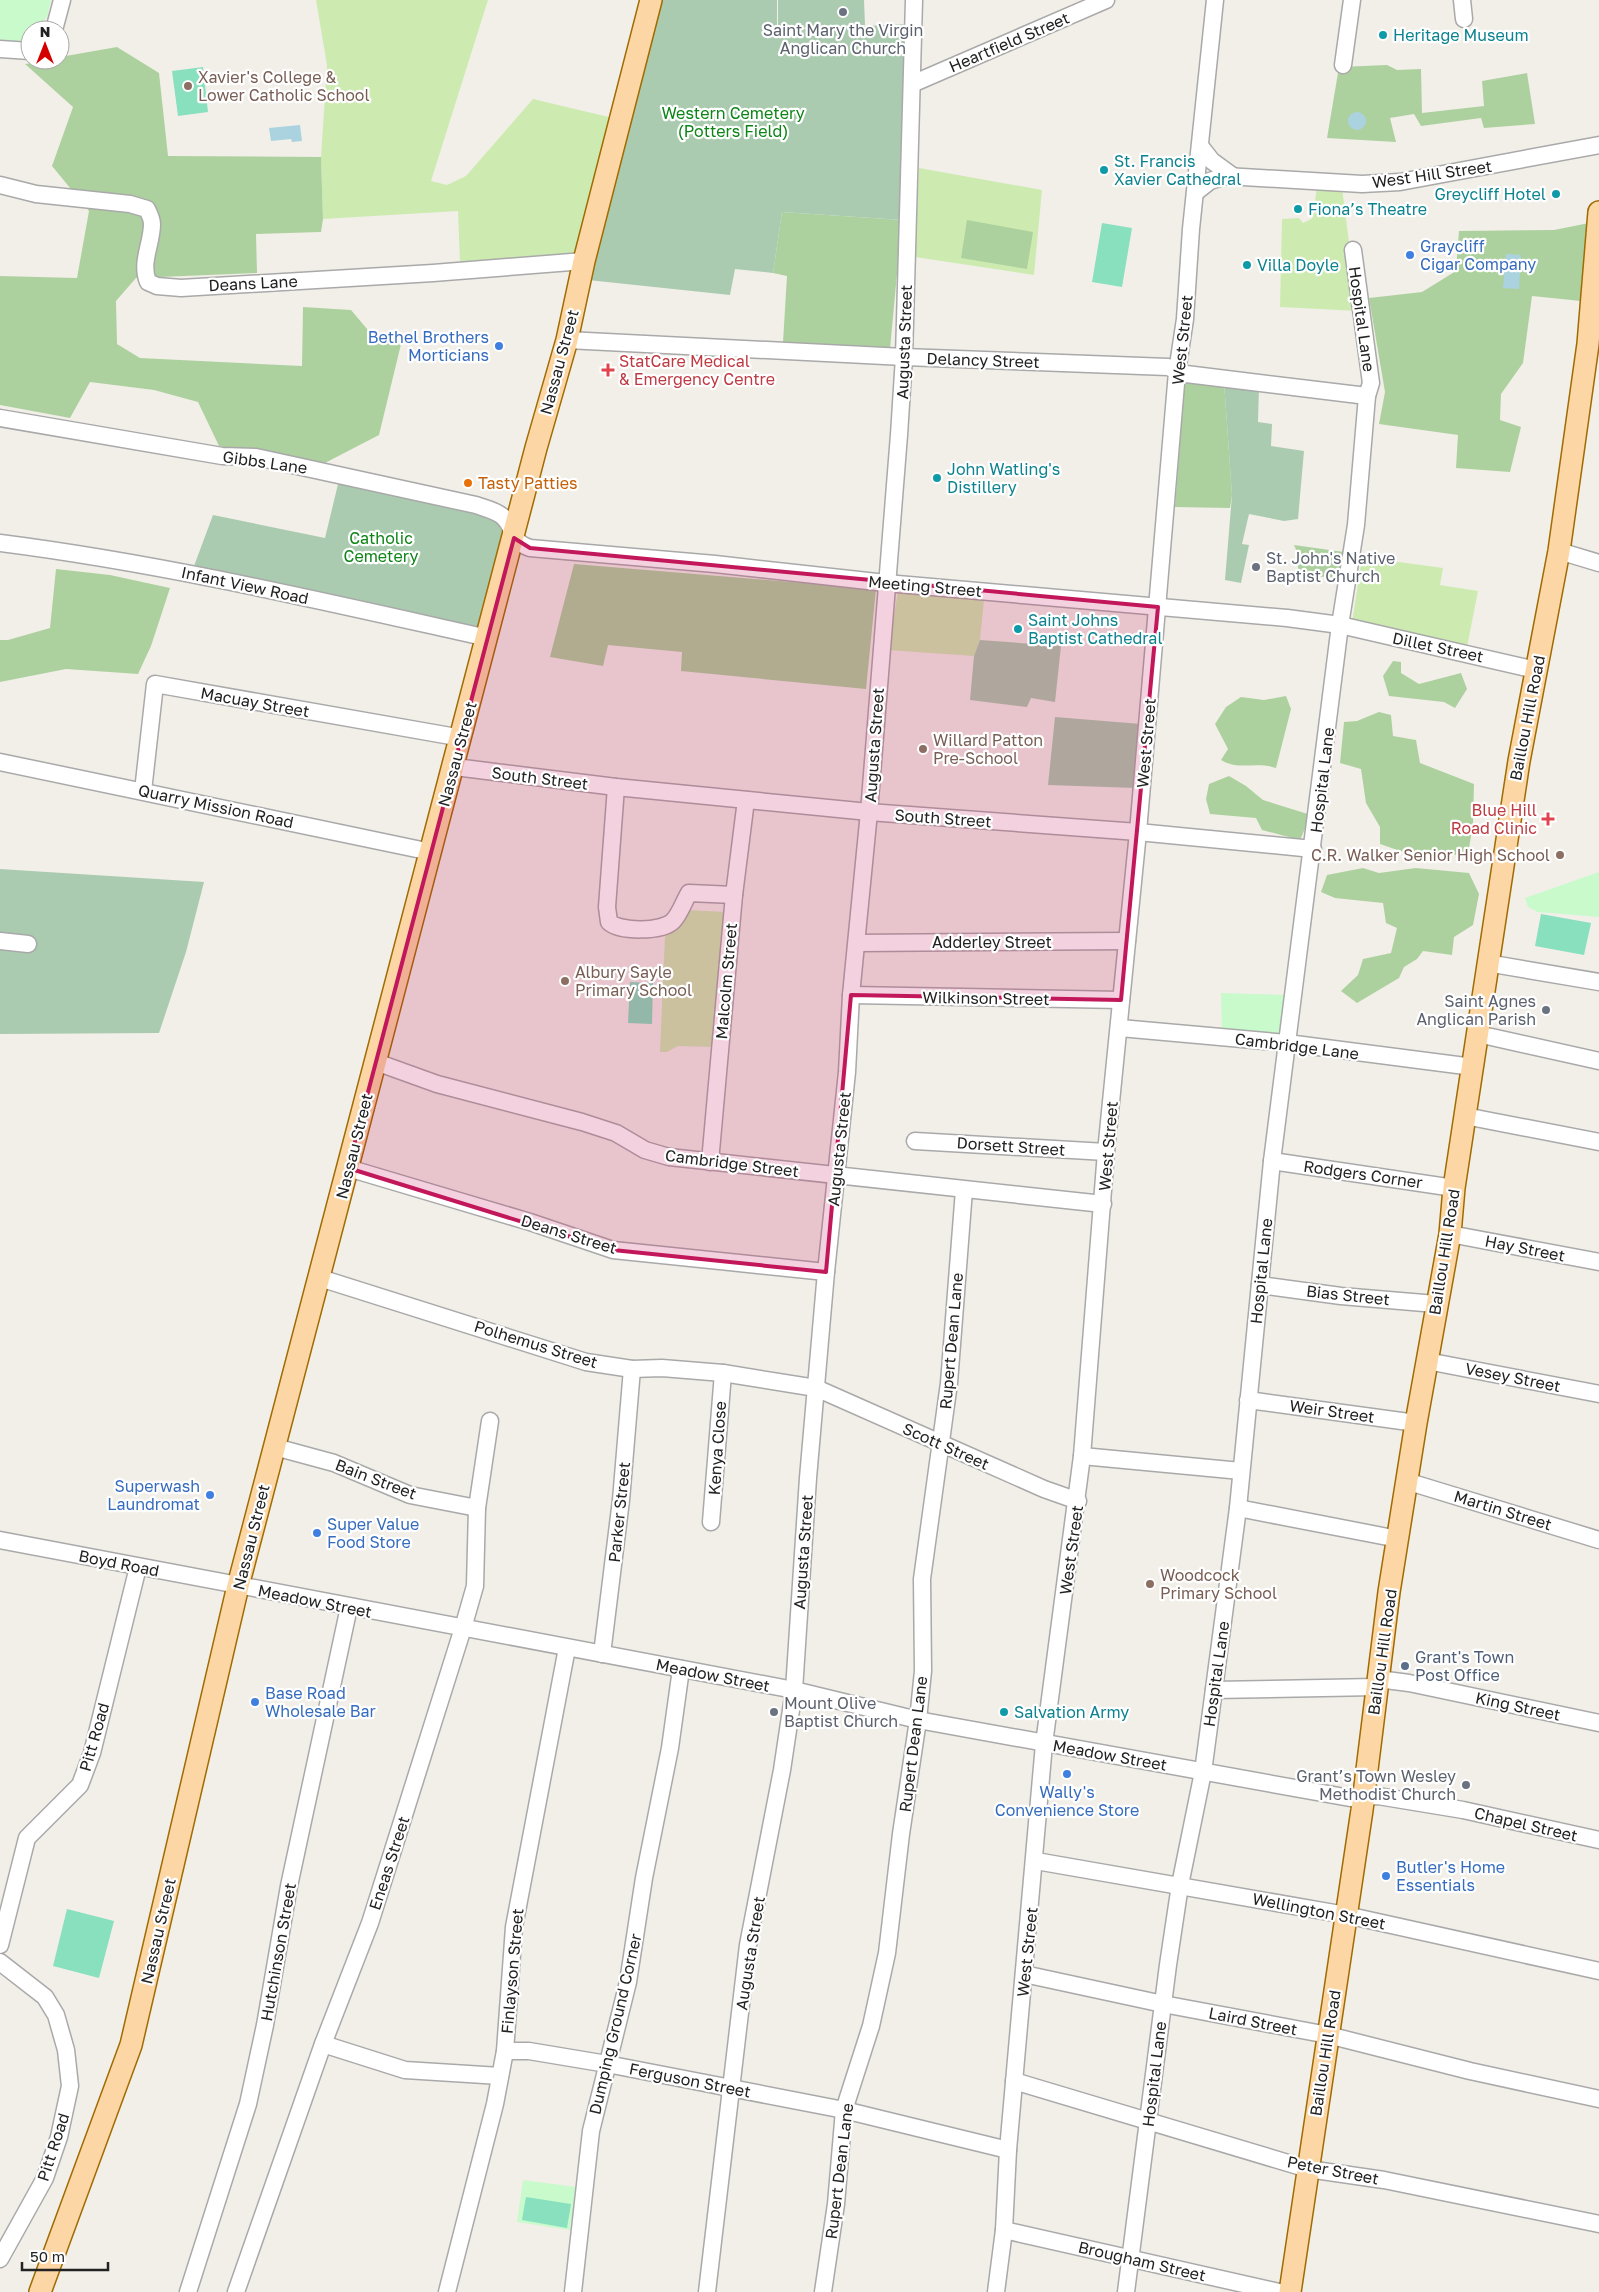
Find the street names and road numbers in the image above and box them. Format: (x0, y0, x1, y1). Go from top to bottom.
street label: Heartfield Street (946, 8, 1072, 76)
street label: West Hill Street (1371, 156, 1493, 192)
street label: Hospital Lane (1345, 265, 1379, 373)
street label: Deans Lane (208, 271, 298, 295)
street label: Augusta Street (892, 284, 916, 400)
street label: West Street (1167, 294, 1197, 386)
street label: Nassau Street (535, 307, 583, 417)
street label: Delancy Street (926, 348, 1040, 372)
street label: Gibbs Lane (221, 446, 309, 478)
street label: Infant View Road (179, 562, 311, 608)
street label: Meeting Street (867, 571, 983, 601)
street label: Dillet Street (1391, 628, 1485, 666)
street label: Baillou Hill Road (1505, 654, 1549, 782)
street label: Macuay Street (199, 683, 311, 721)
street label: Augusta Street (860, 687, 888, 803)
street label: West Street (1132, 697, 1160, 789)
street label: Nassau Street (433, 699, 481, 809)
street label: Hospital Lane (1306, 726, 1338, 834)
street label: South Street (491, 762, 589, 794)
street label: Quarry Mission Road (136, 780, 296, 832)
street label: South Street (894, 805, 992, 831)
street label: Malcolm Street (711, 922, 741, 1040)
street label: Adderley Street (932, 932, 1052, 952)
street label: Wilkinson Street (922, 987, 1050, 1009)
street label: Cambridge Lane (1234, 1028, 1360, 1064)
street label: Nassau Street (331, 1091, 377, 1201)
street label: Augusta Street (823, 1091, 855, 1207)
street label: West Street (1094, 1100, 1122, 1192)
street label: Dorsett Street (956, 1132, 1066, 1160)
street label: Cambridge Street (664, 1145, 800, 1181)
street label: Rodgers Corner (1302, 1156, 1424, 1192)
street label: Baillou Hill Road (1424, 1188, 1464, 1316)
street label: Deans Street (519, 1210, 619, 1258)
street label: Hospital Lane (1245, 1217, 1277, 1325)
street label: Hay Street (1483, 1230, 1567, 1266)
street label: Rupert Dean Lane (935, 1272, 967, 1410)
street label: Bias Street (1305, 1281, 1391, 1309)
street label: Polhemus Street (472, 1316, 600, 1372)
street label: Vesey Street (1464, 1358, 1562, 1396)
street label: Weir Street (1288, 1395, 1376, 1427)
street label: Kenya Close (704, 1400, 730, 1496)
street label: Scott Street (900, 1418, 992, 1474)
street label: Bain Street (333, 1454, 419, 1504)
street label: Parker Street (604, 1461, 634, 1563)
street label: Nassau Street (228, 1482, 274, 1592)
street label: Martin Street (1452, 1486, 1554, 1534)
street label: Augusta Street (789, 1494, 817, 1610)
street label: West Street (1055, 1504, 1087, 1596)
street label: Boyd Road (77, 1545, 161, 1581)
street label: Meadow Street (256, 1580, 374, 1622)
street label: Baillou Hill Road (1363, 1588, 1401, 1716)
street label: Hospital Lane (1199, 1620, 1233, 1728)
street label: Meadow Street (654, 1654, 772, 1696)
street label: Rupert Dean Lane (895, 1675, 931, 1813)
street label: King Street (1474, 1687, 1562, 1725)
street label: Pitt Road (75, 1700, 113, 1774)
street label: Meadow Street (1051, 1735, 1169, 1775)
street label: Chapel Street (1472, 1802, 1580, 1846)
street label: Eneas Street (364, 1813, 414, 1913)
street label: Nassau Street (136, 1876, 180, 1986)
street label: Hutchinson Street (256, 1881, 300, 2023)
street label: Wellington Street (1251, 1888, 1387, 1934)
street label: Augusta Street (731, 1895, 769, 2011)
street label: West Street (1012, 1906, 1042, 1998)
street label: Finlayson Street (497, 1908, 527, 2034)
street label: Dumping Ground Corner (584, 1931, 646, 2117)
street label: Baillou Hill Road (1305, 1989, 1345, 2117)
street label: Laird Street (1207, 2003, 1299, 2039)
street label: Hospital Lane (1138, 2020, 1170, 2128)
street label: Ferguson Street (627, 2058, 753, 2102)
street label: Rupert Dean Lane (821, 2102, 857, 2240)
street label: Pitt Road (33, 2110, 73, 2184)
street label: Peter Street (1285, 2151, 1381, 2189)
street label: Brougham Street (1076, 2237, 1208, 2285)

